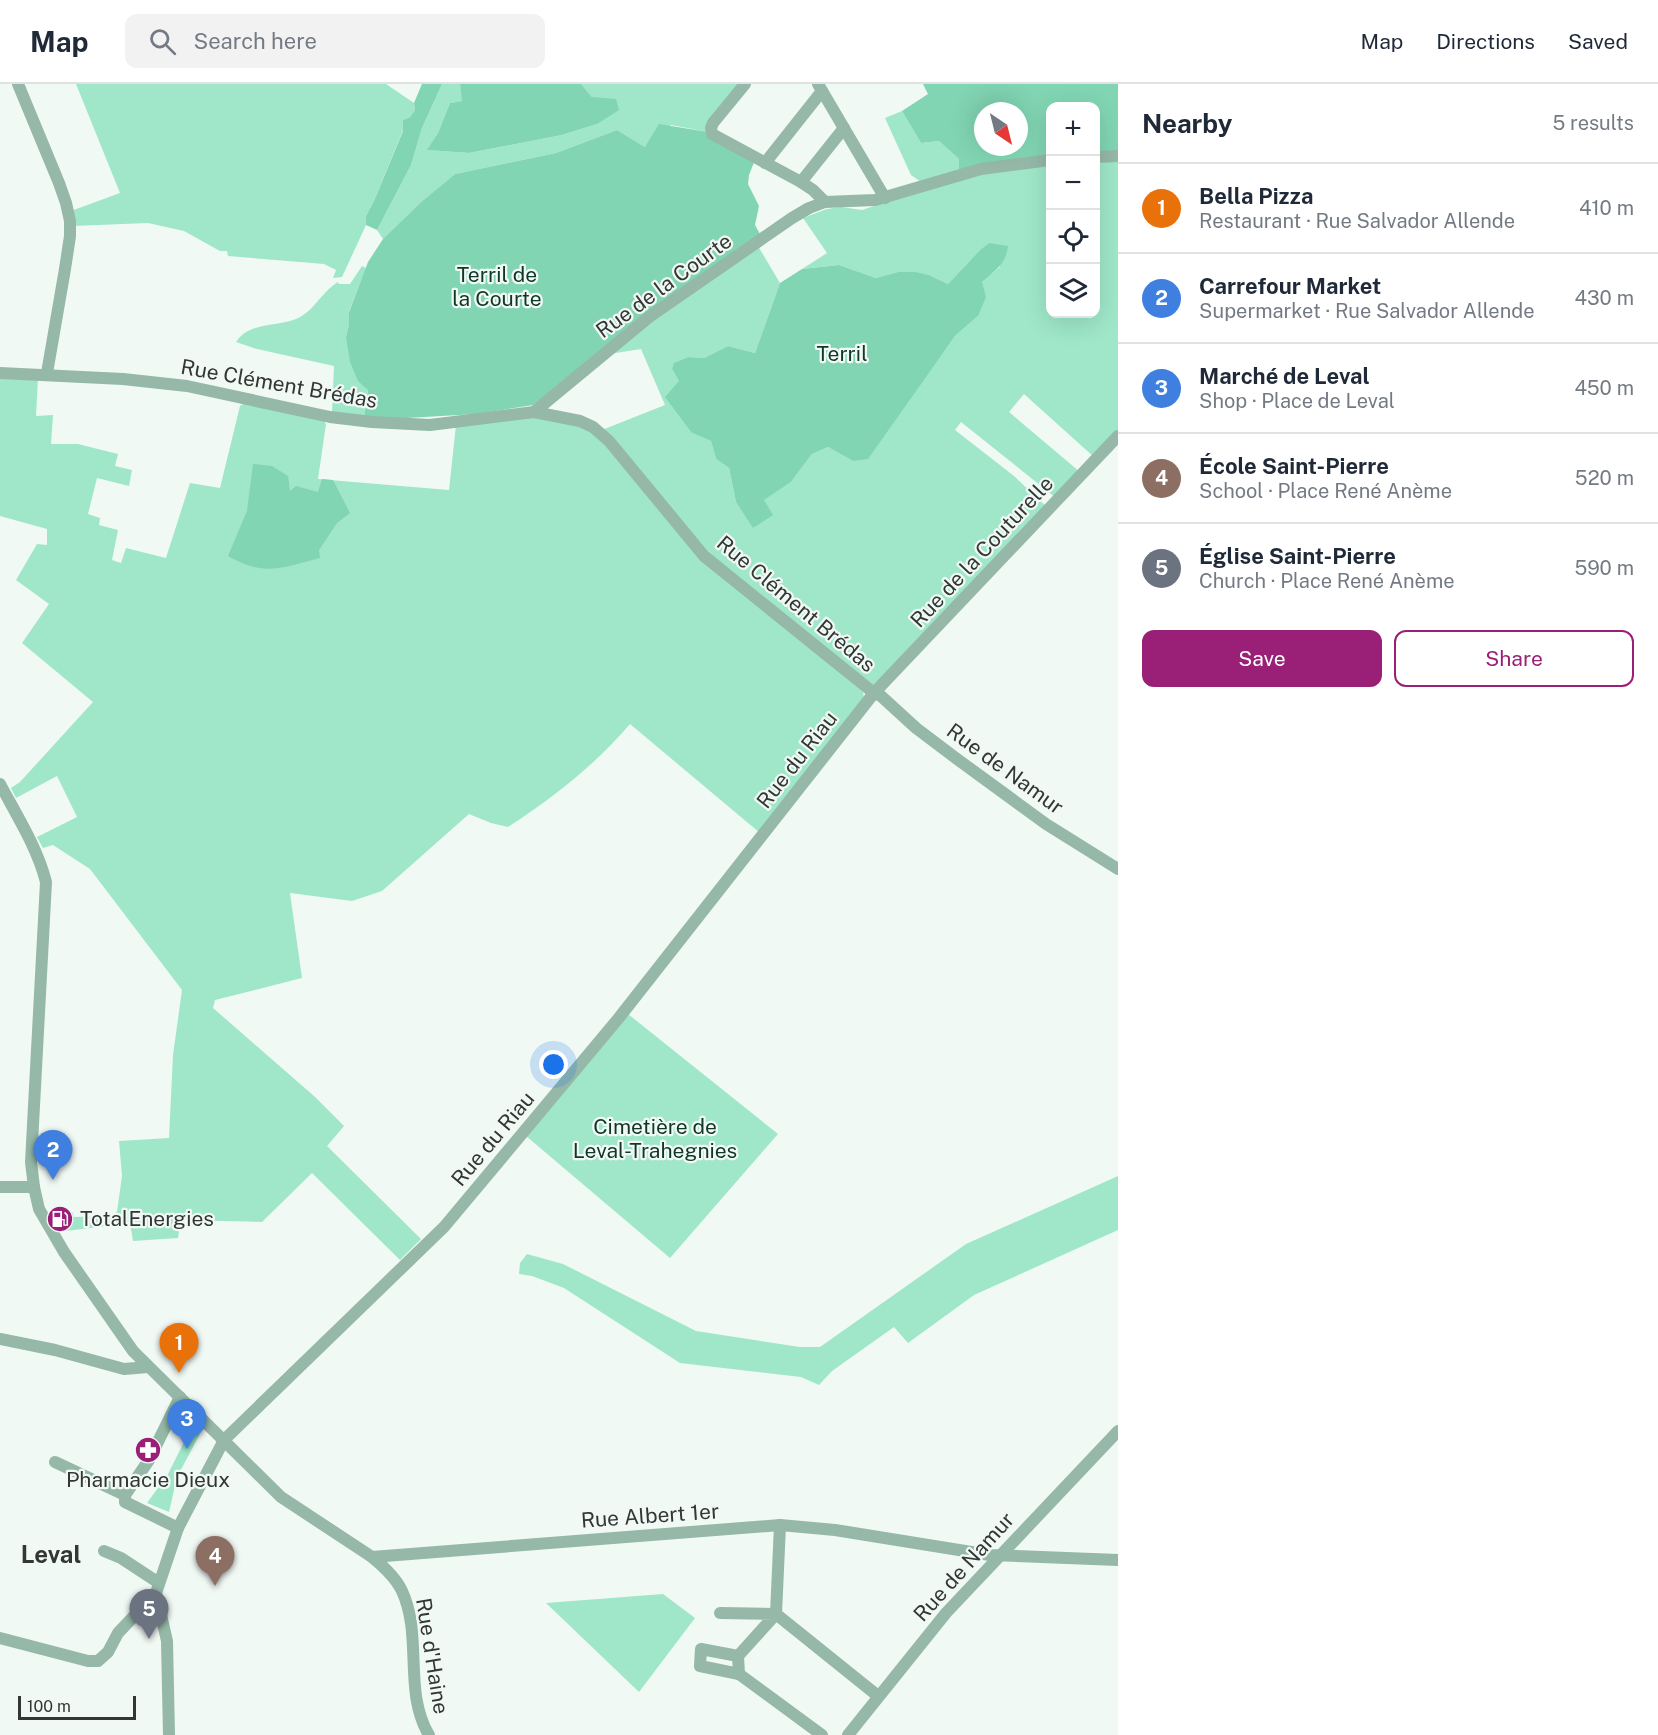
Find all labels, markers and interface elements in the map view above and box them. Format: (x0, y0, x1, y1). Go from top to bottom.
search box (125, 14, 545, 68)
text: Map (30, 25, 89, 58)
icon: search (146, 25, 179, 58)
text: Search here (194, 28, 317, 54)
text: Map (1361, 29, 1403, 54)
text: Directions (1436, 29, 1535, 54)
text: Saved (1568, 29, 1628, 54)
north arrow (974, 102, 1028, 156)
map controls (1046, 102, 1100, 318)
button: + (1046, 102, 1100, 156)
text: Nearby (1142, 108, 1232, 139)
text: 5 results (1552, 111, 1634, 135)
button: − (1046, 156, 1100, 210)
text: Bella Pizza (1199, 183, 1313, 209)
text: 1 (1157, 196, 1166, 220)
text: 410 m (1579, 196, 1634, 220)
text: Restaurant · Rue Salvador Allende (1199, 209, 1515, 233)
button: locate (1046, 210, 1100, 264)
street label: Rue de la Courte (591, 228, 736, 343)
park label: Terril de la Courte (452, 262, 542, 311)
button: layers (1046, 264, 1100, 318)
text: Carrefour Market (1199, 273, 1381, 299)
text: 2 (1155, 286, 1168, 310)
text: 430 m (1575, 286, 1634, 310)
text: Supermarket · Rue Salvador Allende (1199, 299, 1535, 323)
park label: Terril (816, 341, 868, 366)
street label: Rue Clément Brédas (179, 354, 379, 413)
text: Marché de Leval (1199, 363, 1370, 389)
text: 3 (1155, 376, 1168, 400)
text: 450 m (1574, 376, 1634, 400)
text: Shop · Place de Leval (1199, 389, 1395, 413)
text: École Saint-Pierre (1199, 453, 1389, 479)
text: 4 (1155, 466, 1168, 490)
text: 520 m (1575, 466, 1634, 490)
street label: Rue de la Couturelle (905, 471, 1058, 632)
text: School · Place René Anème (1199, 479, 1452, 503)
street label: Rue Clément Brédas (712, 530, 881, 677)
text: Église Saint-Pierre (1199, 543, 1396, 569)
text: 5 (1155, 556, 1168, 580)
text: 590 m (1574, 556, 1634, 580)
text: Church · Place René Anème (1199, 569, 1455, 593)
button: Save (1142, 630, 1382, 687)
button: Share (1394, 630, 1634, 687)
street label: Rue du Riau (751, 706, 842, 813)
street label: Rue de Namur (942, 718, 1069, 819)
your location (539, 1050, 568, 1079)
street label: Rue du Riau (446, 1086, 539, 1191)
park label: Cimetière de Leval-Trahegnies (573, 1114, 737, 1163)
pin: 2 (34, 1130, 72, 1180)
fuel station icon: TotalEnergies (45, 1204, 75, 1234)
place label: TotalEnergies (80, 1206, 214, 1231)
pin: 1 (160, 1324, 198, 1373)
pin: 3 (168, 1400, 207, 1449)
pharmacy icon: Pharmacie Dieux (133, 1435, 163, 1465)
place label: Pharmacie Dieux (66, 1467, 230, 1492)
street label: Rue Albert 1er (580, 1498, 720, 1533)
street label: Rue de Namur (908, 1507, 1019, 1626)
pin: 4 (196, 1536, 234, 1586)
district label: Leval (21, 1540, 81, 1568)
pin: 5 (130, 1590, 168, 1639)
street label: Rue d'Haine (411, 1596, 454, 1716)
scale bar (18, 1693, 136, 1720)
text: 100 m (27, 1697, 71, 1716)

